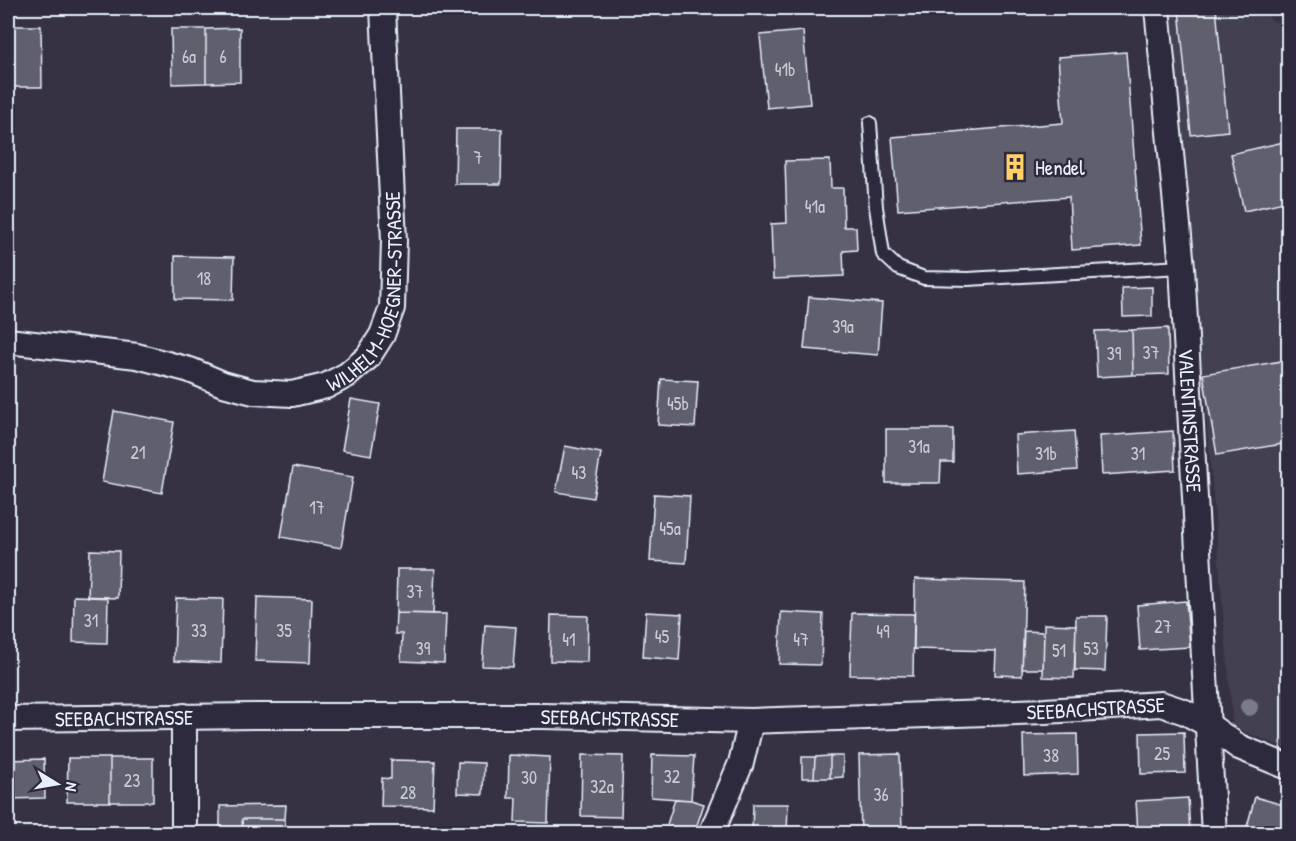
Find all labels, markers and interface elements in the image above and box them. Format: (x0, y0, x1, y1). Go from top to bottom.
house number: 6a (182, 44, 196, 69)
house number: 6 (219, 44, 227, 69)
house number: 41b (775, 57, 795, 82)
house number: 7 (474, 145, 483, 170)
building icon: Hendel (1000, 152, 1030, 182)
place label: Hendel (1035, 153, 1085, 182)
street label: WILHELM-HOEGNER-STRASSE (321, 191, 409, 398)
house number: 41a (805, 194, 825, 219)
house number: 18 (197, 266, 211, 291)
house number: 39a (832, 314, 854, 339)
house number: 37 (1143, 340, 1160, 365)
house number: 39 (1107, 341, 1122, 366)
street label: VALENTINSTRASSE (1172, 348, 1209, 493)
house number: 45b (667, 391, 689, 416)
house number: 31a (908, 434, 930, 459)
house number: 21 (131, 440, 145, 465)
house number: 31b (1035, 441, 1057, 466)
house number: 31 (1131, 441, 1145, 466)
house number: 43 (572, 460, 586, 485)
house number: 17 (309, 495, 325, 520)
house number: 45a (659, 516, 681, 541)
house number: 37 (407, 579, 424, 604)
house number: 31 (84, 608, 98, 633)
house number: 27 (1154, 614, 1172, 639)
house number: 33 (191, 618, 207, 643)
house number: 35 (276, 618, 292, 643)
house number: 49 (876, 619, 890, 644)
house number: 45 (655, 624, 670, 649)
house number: 41 (562, 627, 576, 652)
house number: 47 (793, 627, 809, 652)
house number: 39 (416, 636, 431, 661)
house number: 53 (1083, 636, 1099, 661)
house number: 51 (1052, 638, 1066, 663)
street label: SEEBACHSTRASSE (1026, 689, 1166, 726)
street label: SEEBACHSTRASSE (540, 701, 679, 734)
street label: SEEBACHSTRASSE (55, 702, 193, 733)
house number: 25 (1154, 741, 1170, 766)
house number: 38 (1043, 743, 1059, 768)
north arrow (27, 754, 87, 814)
house number: 32 (664, 764, 681, 789)
house number: 30 (521, 765, 537, 790)
house number: 23 (124, 768, 140, 793)
house number: 32a (590, 774, 614, 799)
house number: 28 (400, 780, 416, 805)
text: N (60, 781, 83, 794)
house number: 36 (873, 782, 889, 807)

